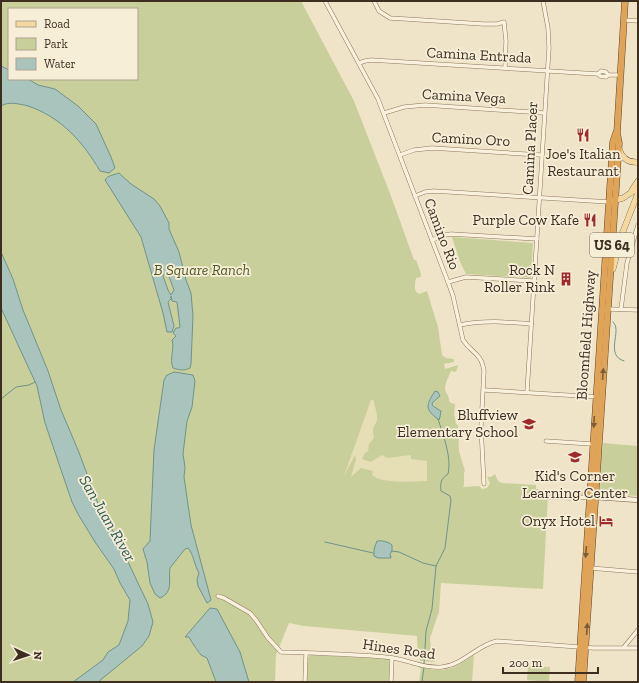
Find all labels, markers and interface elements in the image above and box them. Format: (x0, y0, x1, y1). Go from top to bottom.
legend (8, 8, 138, 80)
text: Road (44, 17, 70, 31)
text: Park (44, 37, 69, 51)
street label: Camina Entrada (426, 43, 532, 67)
text: Water (44, 57, 76, 71)
street label: Camina Vega (422, 85, 506, 107)
street label: Camina Placer (519, 101, 541, 195)
restaurant icon: Joe's Italian Restaurant (575, 127, 591, 143)
street label: Camino Oro (431, 128, 511, 150)
place label: Joe's Italian Restaurant (545, 145, 621, 180)
street label: Camino Rio (420, 196, 464, 272)
place label: Purple Cow Kafe (473, 211, 579, 229)
restaurant icon: Purple Cow Kafe (582, 212, 598, 228)
road number: US 64 (590, 233, 634, 257)
park label: B Square Ranch (154, 261, 251, 279)
place label: Rock N Roller Rink (484, 261, 555, 296)
street label: Bloomfield Highway (572, 269, 600, 401)
building icon: Rock N Roller Rink (558, 271, 574, 287)
one-way arrow (599, 368, 606, 380)
place label: Bluffview Elementary School (397, 406, 519, 441)
school or university icon: Bluffview Elementary School (521, 416, 537, 432)
one-way arrow (590, 416, 597, 428)
school or university icon: Kid's Corner Learning Center (567, 449, 583, 465)
place label: Kid's Corner Learning Center (522, 467, 628, 502)
water label: San Juan River (75, 472, 140, 565)
place label: Onyx Hotel (522, 512, 595, 530)
hotel icon: Onyx Hotel (598, 513, 614, 529)
one-way arrow (582, 546, 589, 558)
one-way arrow (583, 623, 590, 635)
north arrow (8, 635, 48, 675)
street label: Hines Road (361, 635, 437, 663)
scale bar (503, 649, 598, 675)
text: N (31, 651, 44, 661)
text: 200 m (509, 656, 543, 670)

